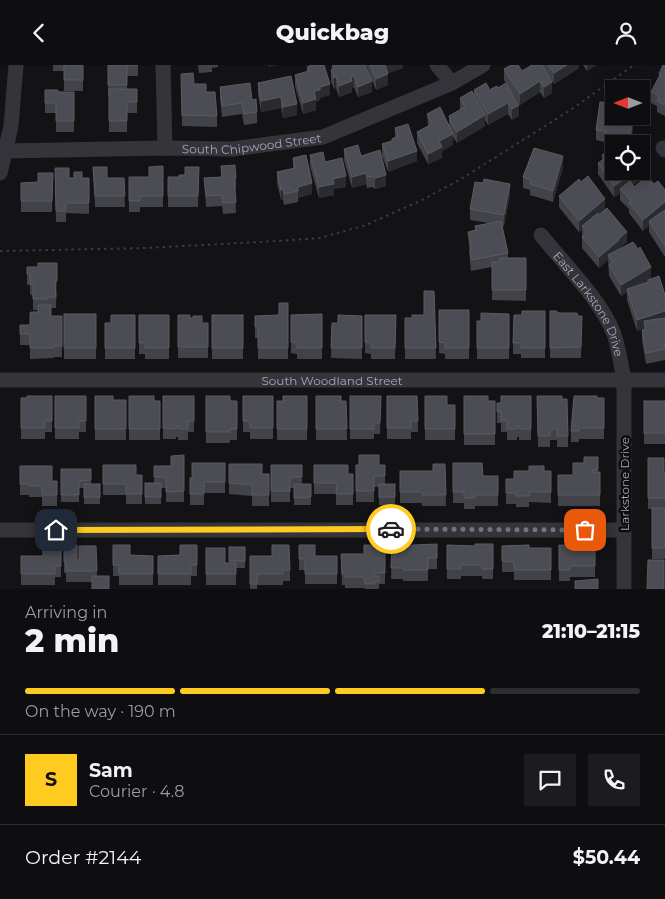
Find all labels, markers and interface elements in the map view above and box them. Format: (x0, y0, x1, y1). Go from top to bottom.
icon: back (25, 19, 53, 47)
text: Quickbag (276, 19, 389, 46)
icon: person (612, 19, 640, 47)
north arrow (605, 80, 650, 125)
map controls (605, 80, 650, 180)
street label: South Chipwood Street (182, 130, 322, 157)
button: locate (605, 135, 650, 180)
street label: East Larkstone Drive (550, 248, 627, 358)
street label: South Woodland Street (261, 373, 403, 388)
street label: Larkstone Drive (617, 437, 632, 531)
courier (366, 504, 416, 554)
pin (35, 509, 77, 551)
pin (564, 509, 606, 551)
icon: car (377, 515, 405, 543)
icon: home (42, 516, 70, 544)
icon: bag (571, 516, 599, 544)
text: Arriving in (25, 603, 107, 622)
text: 21:10–21:15 (542, 620, 640, 643)
text: 2 min (25, 621, 119, 660)
text: On the way · 190 m (25, 702, 176, 721)
button: chat (524, 754, 576, 806)
button: phone (588, 754, 640, 806)
text: Sam (89, 759, 133, 782)
text: S (45, 768, 57, 791)
text: Courier · 4.8 (89, 782, 185, 801)
text: Order #2144 (25, 846, 141, 869)
text: $50.44 (573, 846, 640, 869)

